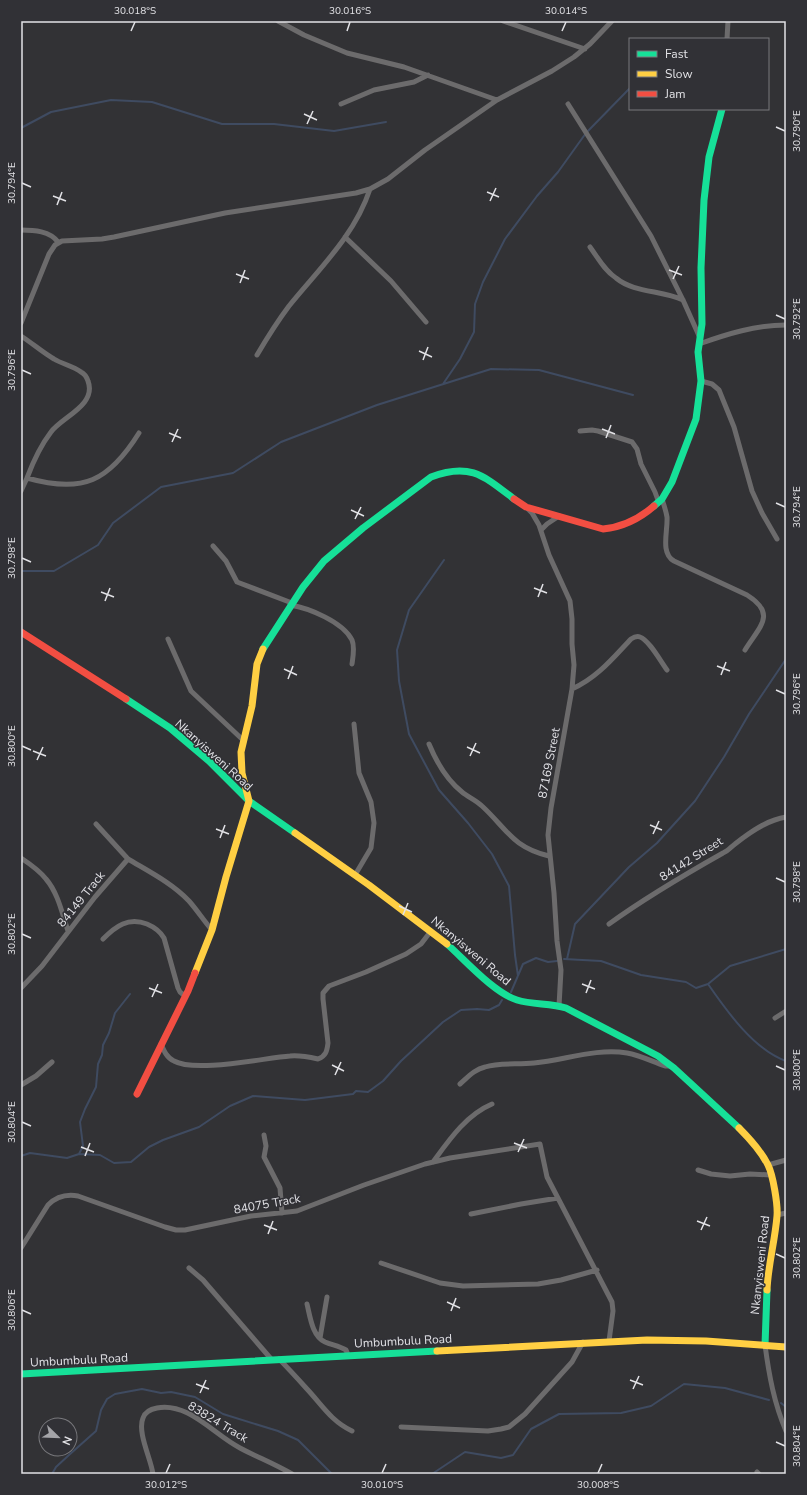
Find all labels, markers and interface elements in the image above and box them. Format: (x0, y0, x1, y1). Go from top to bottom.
text: 30.018°S (114, 4, 156, 18)
text: 30.016°S (329, 4, 371, 18)
text: 30.014°S (545, 4, 587, 18)
legend (629, 38, 769, 110)
text: Fast (665, 46, 688, 62)
text: Slow (665, 66, 693, 82)
text: Jam (664, 86, 686, 102)
text: 30.790°E (790, 110, 804, 152)
text: 30.794°E (5, 162, 19, 204)
text: 30.792°E (790, 298, 804, 340)
text: 30.796°E (5, 349, 19, 391)
text: 30.794°E (790, 486, 804, 528)
text: 30.798°E (5, 537, 19, 579)
text: 30.796°E (790, 673, 804, 715)
street label: Nkanyisweni Road (172, 716, 256, 794)
text: 30.800°E (5, 725, 19, 767)
street label: 87169 Street (534, 725, 564, 800)
street label: 84142 Street (656, 833, 726, 885)
text: 30.798°E (790, 861, 804, 903)
street label: 84149 Track (54, 867, 109, 930)
text: 30.802°E (5, 913, 19, 955)
street label: Nkanyisweni Road (428, 913, 514, 989)
text: 30.800°E (790, 1049, 804, 1091)
text: 30.804°E (5, 1101, 19, 1143)
street label: 84075 Track (232, 1190, 303, 1218)
street label: Nkanyisweni Road (747, 1215, 773, 1315)
text: 30.802°E (790, 1237, 804, 1279)
text: 30.806°E (5, 1289, 19, 1331)
street label: Umbumbulu Road (354, 1330, 452, 1352)
street label: Umbumbulu Road (30, 1349, 128, 1371)
street label: 83824 Track (185, 1398, 252, 1447)
north arrow (38, 1417, 78, 1457)
text: 30.804°E (790, 1425, 804, 1467)
text: N (58, 1434, 75, 1447)
text: 30.012°S (145, 1478, 187, 1492)
text: 30.010°S (361, 1478, 403, 1492)
text: 30.008°S (577, 1478, 619, 1492)

